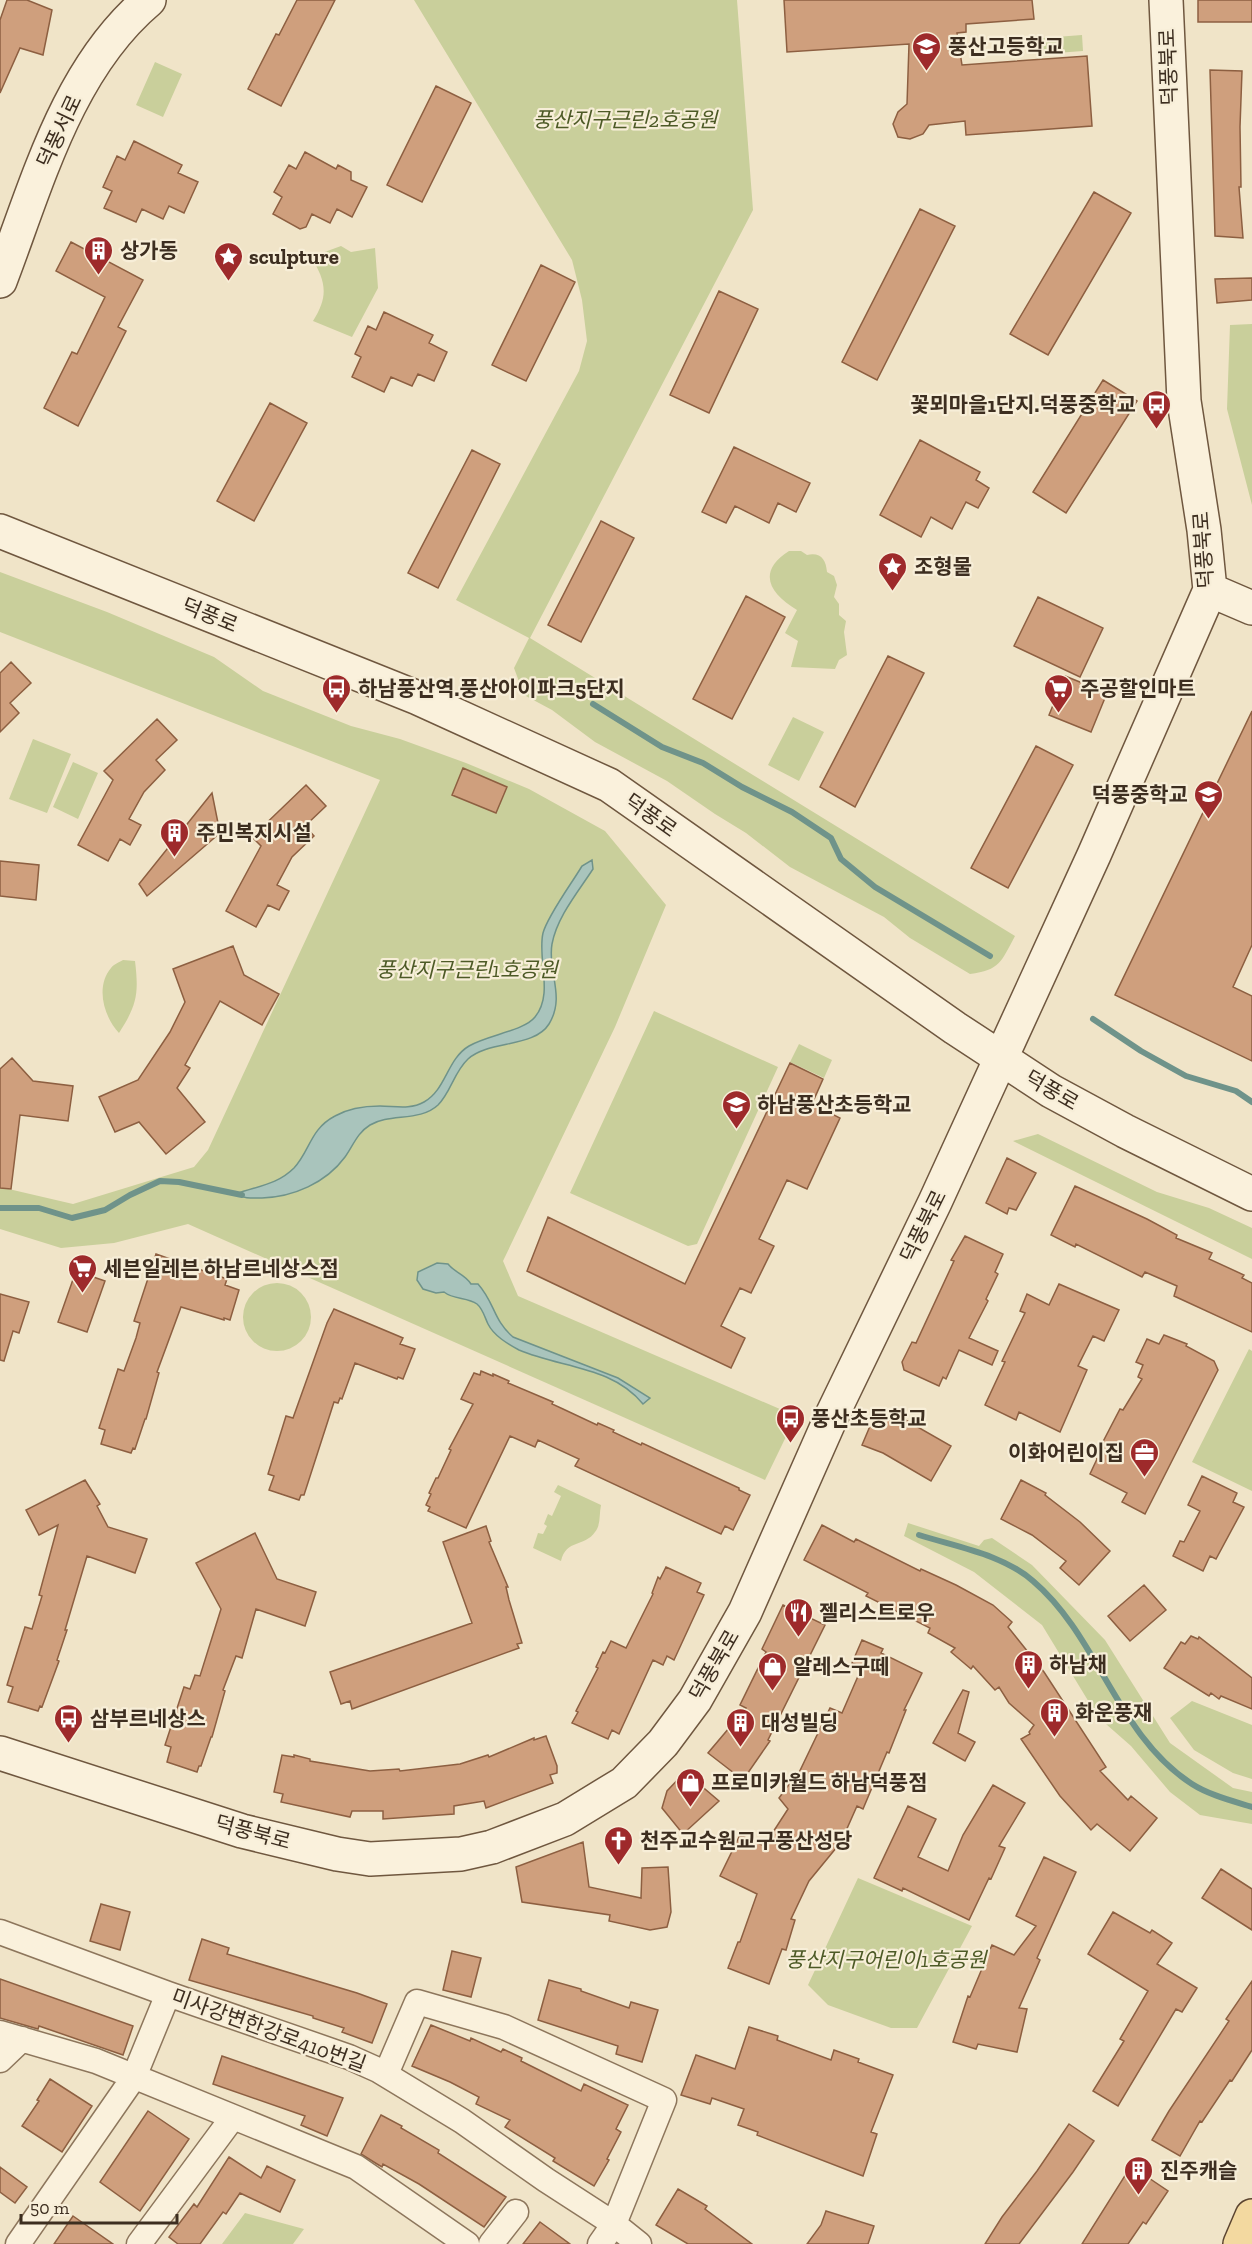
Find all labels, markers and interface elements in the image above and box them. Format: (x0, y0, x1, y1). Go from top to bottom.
street label: 덕풍북로 (1154, 28, 1182, 106)
school or university icon: 풍산고등학교 (911, 30, 943, 72)
place label: 풍산고등학교 (948, 34, 1064, 59)
street label: 덕풍서로 (31, 91, 87, 171)
park label: 풍산지구근린2호공원 (533, 107, 719, 132)
building icon: 상가동 (83, 234, 115, 276)
place label: 상가동 (120, 238, 178, 263)
place icon: sculpture (212, 240, 244, 282)
place label: sculpture (249, 244, 339, 269)
bus stop icon: 꽃뫼마을1단지.덕풍중학교 (1141, 388, 1173, 430)
place label: 꽃뫼마을1단지.덕풍중학교 (910, 392, 1136, 417)
street label: 덕풍북로 (1188, 511, 1218, 589)
place icon: 조형물 (877, 550, 909, 592)
place label: 조형물 (914, 554, 972, 579)
street label: 덕풍로 (178, 593, 242, 637)
bus stop icon: 하남풍산역.풍산아이파크5단지 (321, 672, 353, 714)
supermarket icon: 주공할인마트 (1043, 672, 1075, 714)
place label: 하남풍산역.풍산아이파크5단지 (358, 676, 625, 701)
place label: 주공할인마트 (1080, 676, 1196, 701)
school or university icon: 덕풍중학교 (1193, 778, 1225, 820)
place label: 덕풍중학교 (1091, 782, 1188, 807)
street label: 덕풍로 (620, 788, 682, 842)
building icon: 주민복지시설 (159, 816, 191, 858)
place label: 주민복지시설 (196, 820, 312, 845)
park label: 풍산지구근린1호공원 (376, 957, 560, 982)
street label: 덕풍로 (1021, 1065, 1083, 1115)
school or university icon: 하남풍산초등학교 (720, 1088, 752, 1130)
place label: 하남풍산초등학교 (757, 1092, 912, 1117)
street label: 덕풍북로 (895, 1186, 951, 1266)
supermarket icon: 세븐일레븐 하남르네상스점 (66, 1252, 98, 1294)
place label: 세븐일레븐 하남르네상스점 (103, 1256, 339, 1281)
bus stop icon: 풍산초등학교 (774, 1402, 806, 1444)
place label: 풍산초등학교 (811, 1406, 927, 1431)
office icon: 이화어린이집 (1129, 1436, 1161, 1478)
place label: 이화어린이집 (1008, 1440, 1124, 1465)
restaurant icon: 젤리스트로우 (782, 1596, 814, 1638)
place label: 젤리스트로우 (819, 1600, 935, 1625)
street label: 덕풍북로 (684, 1625, 744, 1705)
building icon: 하남채 (1012, 1648, 1044, 1690)
shop icon: 알레스구떼 (756, 1650, 788, 1692)
place label: 하남채 (1049, 1652, 1107, 1677)
place label: 알레스구떼 (793, 1654, 890, 1679)
building icon: 화운풍재 (1038, 1696, 1070, 1738)
place label: 화운풍재 (1075, 1700, 1152, 1725)
bus stop icon: 삼부르네상스 (53, 1702, 85, 1744)
place label: 삼부르네상스 (90, 1706, 206, 1731)
building icon: 대성빌딩 (724, 1706, 756, 1748)
place label: 대성빌딩 (761, 1710, 838, 1735)
shop icon: 프로미카월드 하남덕풍점 (674, 1766, 706, 1808)
place label: 프로미카월드 하남덕풍점 (711, 1770, 927, 1795)
street label: 덕풍북로 (212, 1810, 294, 1854)
church icon: 천주교수원교구풍산성당 (603, 1824, 635, 1866)
place label: 천주교수원교구풍산성당 (640, 1828, 853, 1853)
park label: 풍산지구어린이1호공원 (785, 1947, 988, 1972)
street label: 미사강변한강로410번길 (168, 1983, 370, 2077)
building icon: 진주캐슬 (1123, 2154, 1155, 2196)
place label: 진주캐슬 (1160, 2158, 1237, 2183)
scale bar (21, 2187, 177, 2225)
text: 50 m (30, 2197, 70, 2219)

